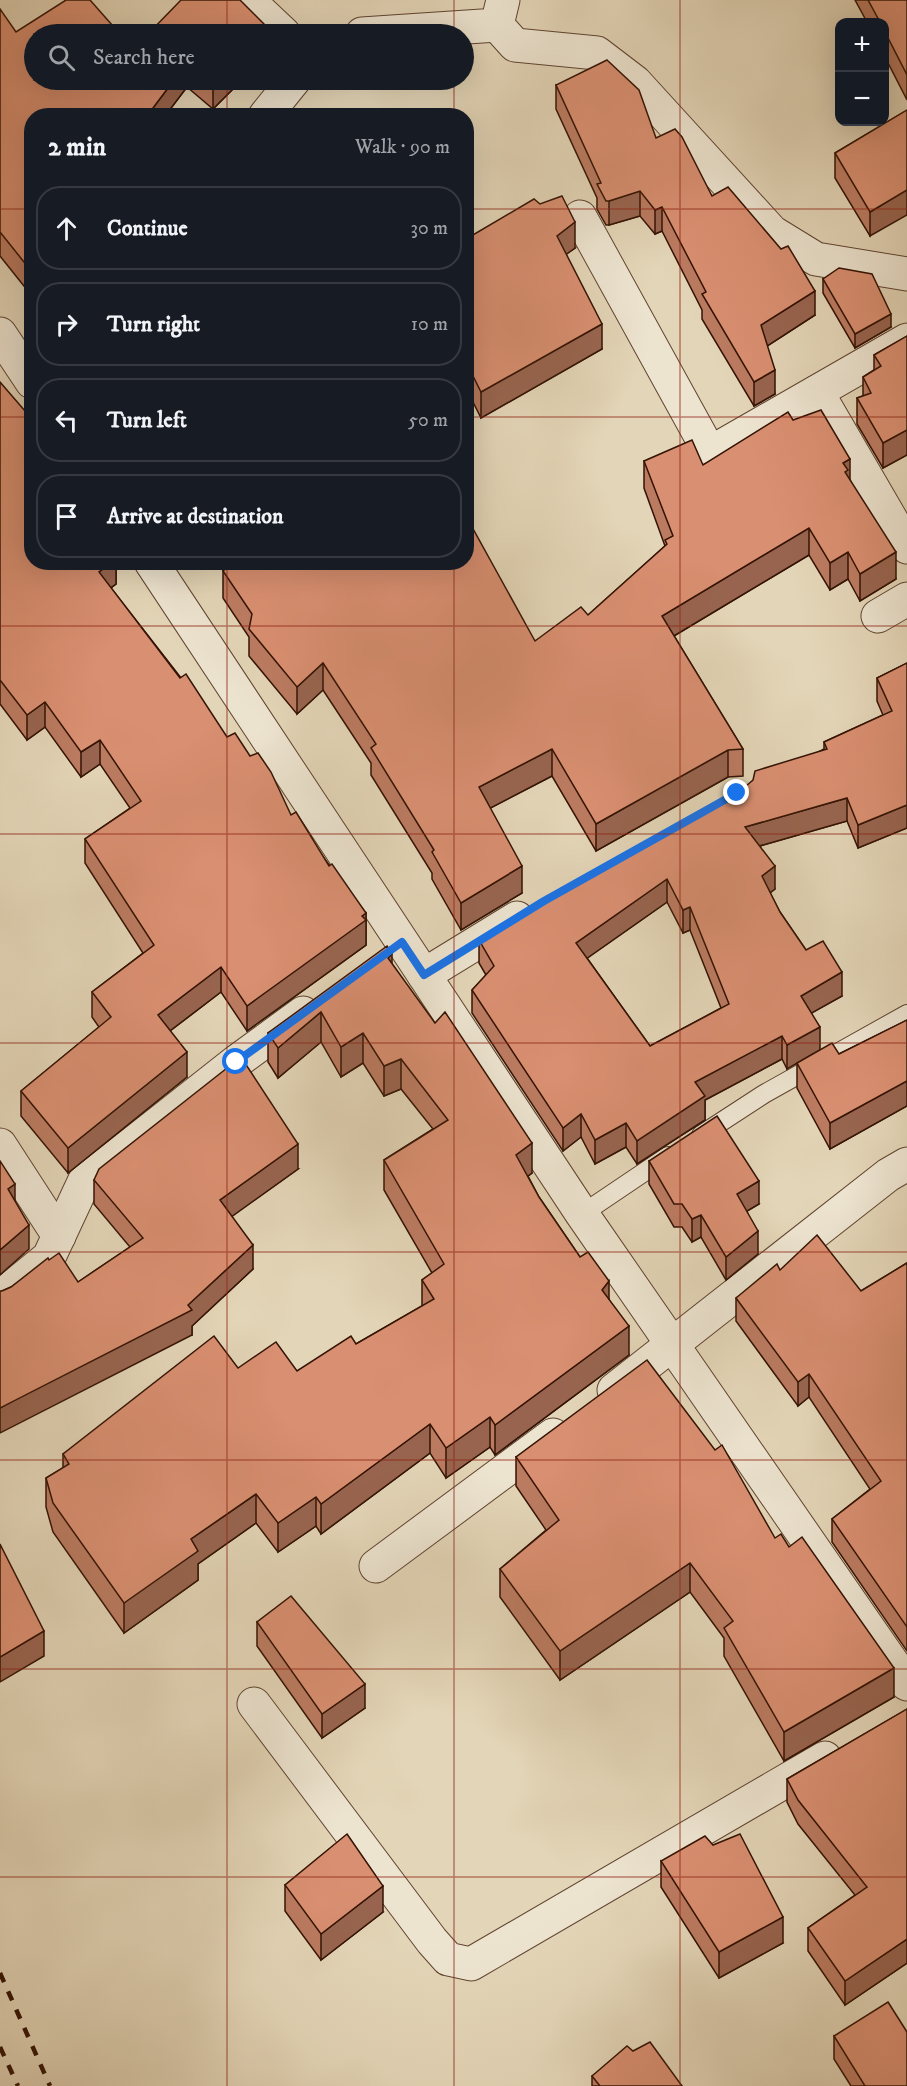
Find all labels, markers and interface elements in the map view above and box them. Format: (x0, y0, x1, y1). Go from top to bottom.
map controls (835, 18, 889, 126)
button: + (835, 18, 889, 72)
search box (24, 24, 474, 90)
icon: search (45, 41, 78, 74)
text: Search here (93, 44, 195, 71)
button: − (835, 72, 889, 126)
text: 2 min (48, 131, 106, 164)
text: Walk · 90 m (355, 135, 450, 160)
icon: ahead (50, 212, 83, 245)
text: Continue (107, 215, 188, 242)
text: 30 m (410, 216, 448, 241)
icon: right (50, 308, 83, 341)
text: Turn right (107, 311, 200, 338)
text: 10 m (411, 312, 448, 337)
icon: left (50, 404, 83, 437)
text: Turn left (107, 407, 187, 434)
text: 50 m (408, 408, 448, 433)
icon: arrive (50, 500, 83, 533)
text: Arrive at destination (107, 503, 284, 530)
route end (723, 779, 749, 805)
route start (222, 1048, 248, 1074)

